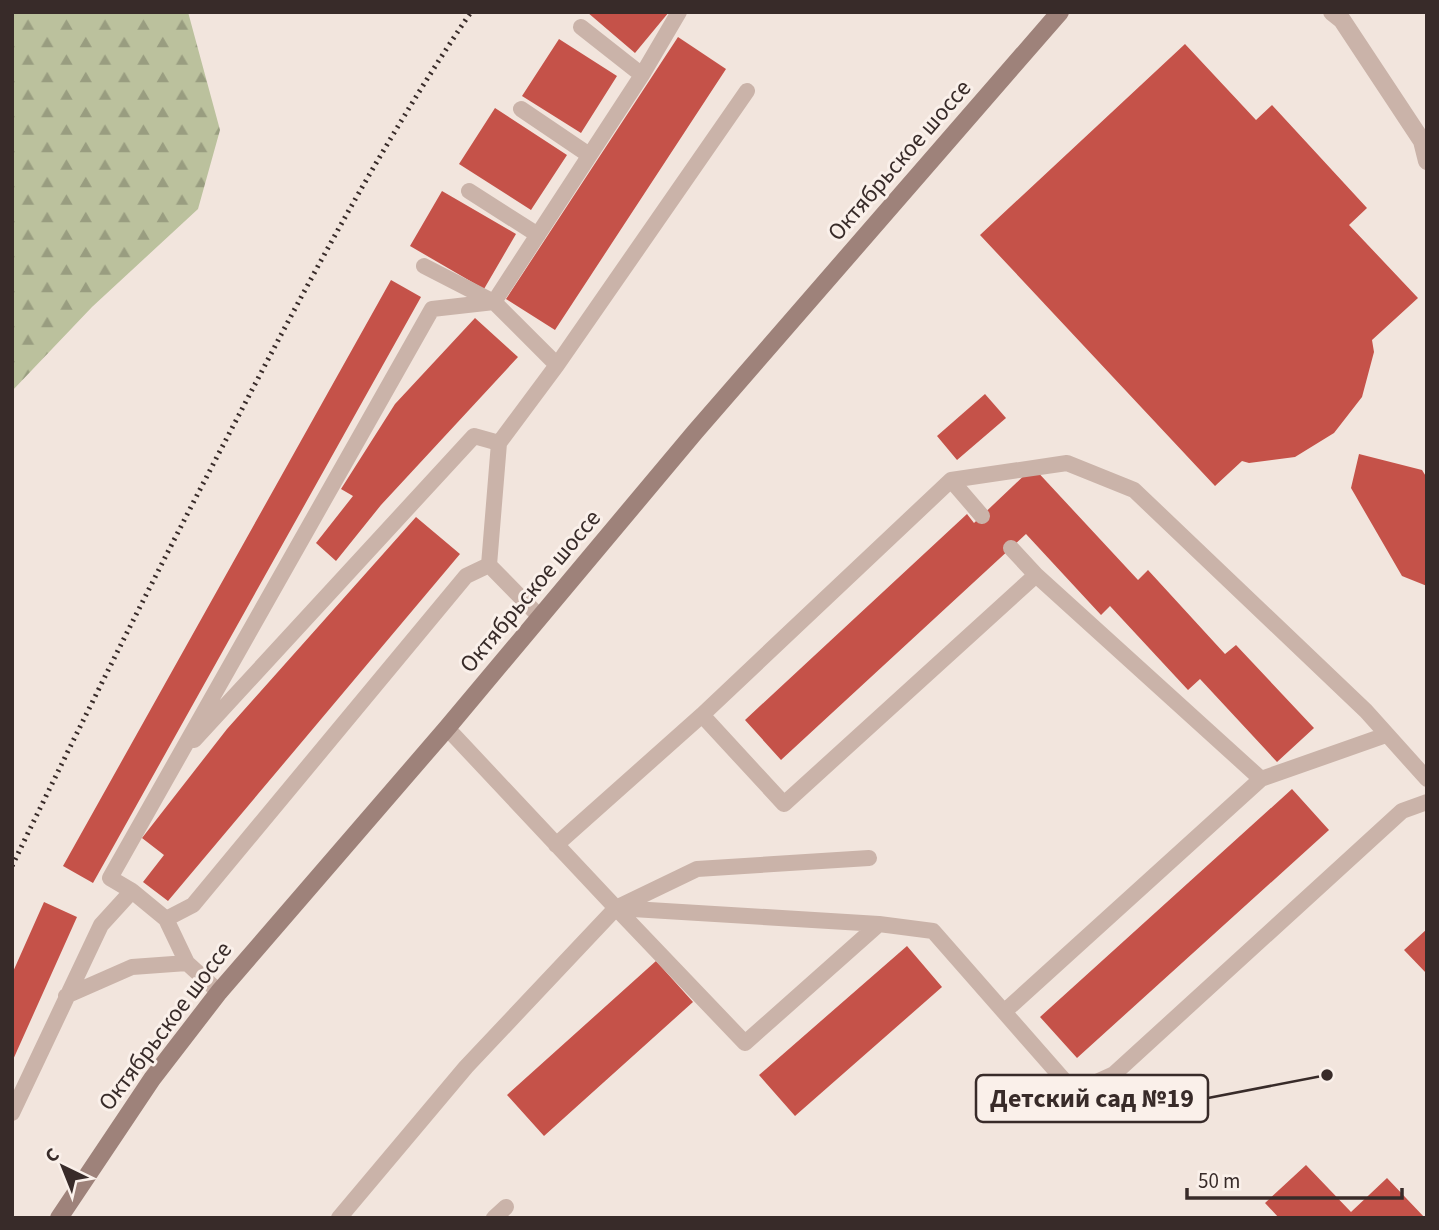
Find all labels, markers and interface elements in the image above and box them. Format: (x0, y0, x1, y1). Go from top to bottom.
street label: Октябрьское шоссе (819, 72, 979, 249)
street label: Октябрьское шоссе (451, 502, 609, 681)
street label: Октябрьское шоссе (90, 934, 241, 1118)
callout: Детский сад №19 (976, 1075, 1208, 1122)
text: Детский сад №19 (990, 1080, 1194, 1117)
north arrow (28, 1132, 98, 1202)
text: С (39, 1142, 66, 1169)
scale bar (1187, 1156, 1402, 1200)
text: 50 m (1198, 1166, 1240, 1196)

